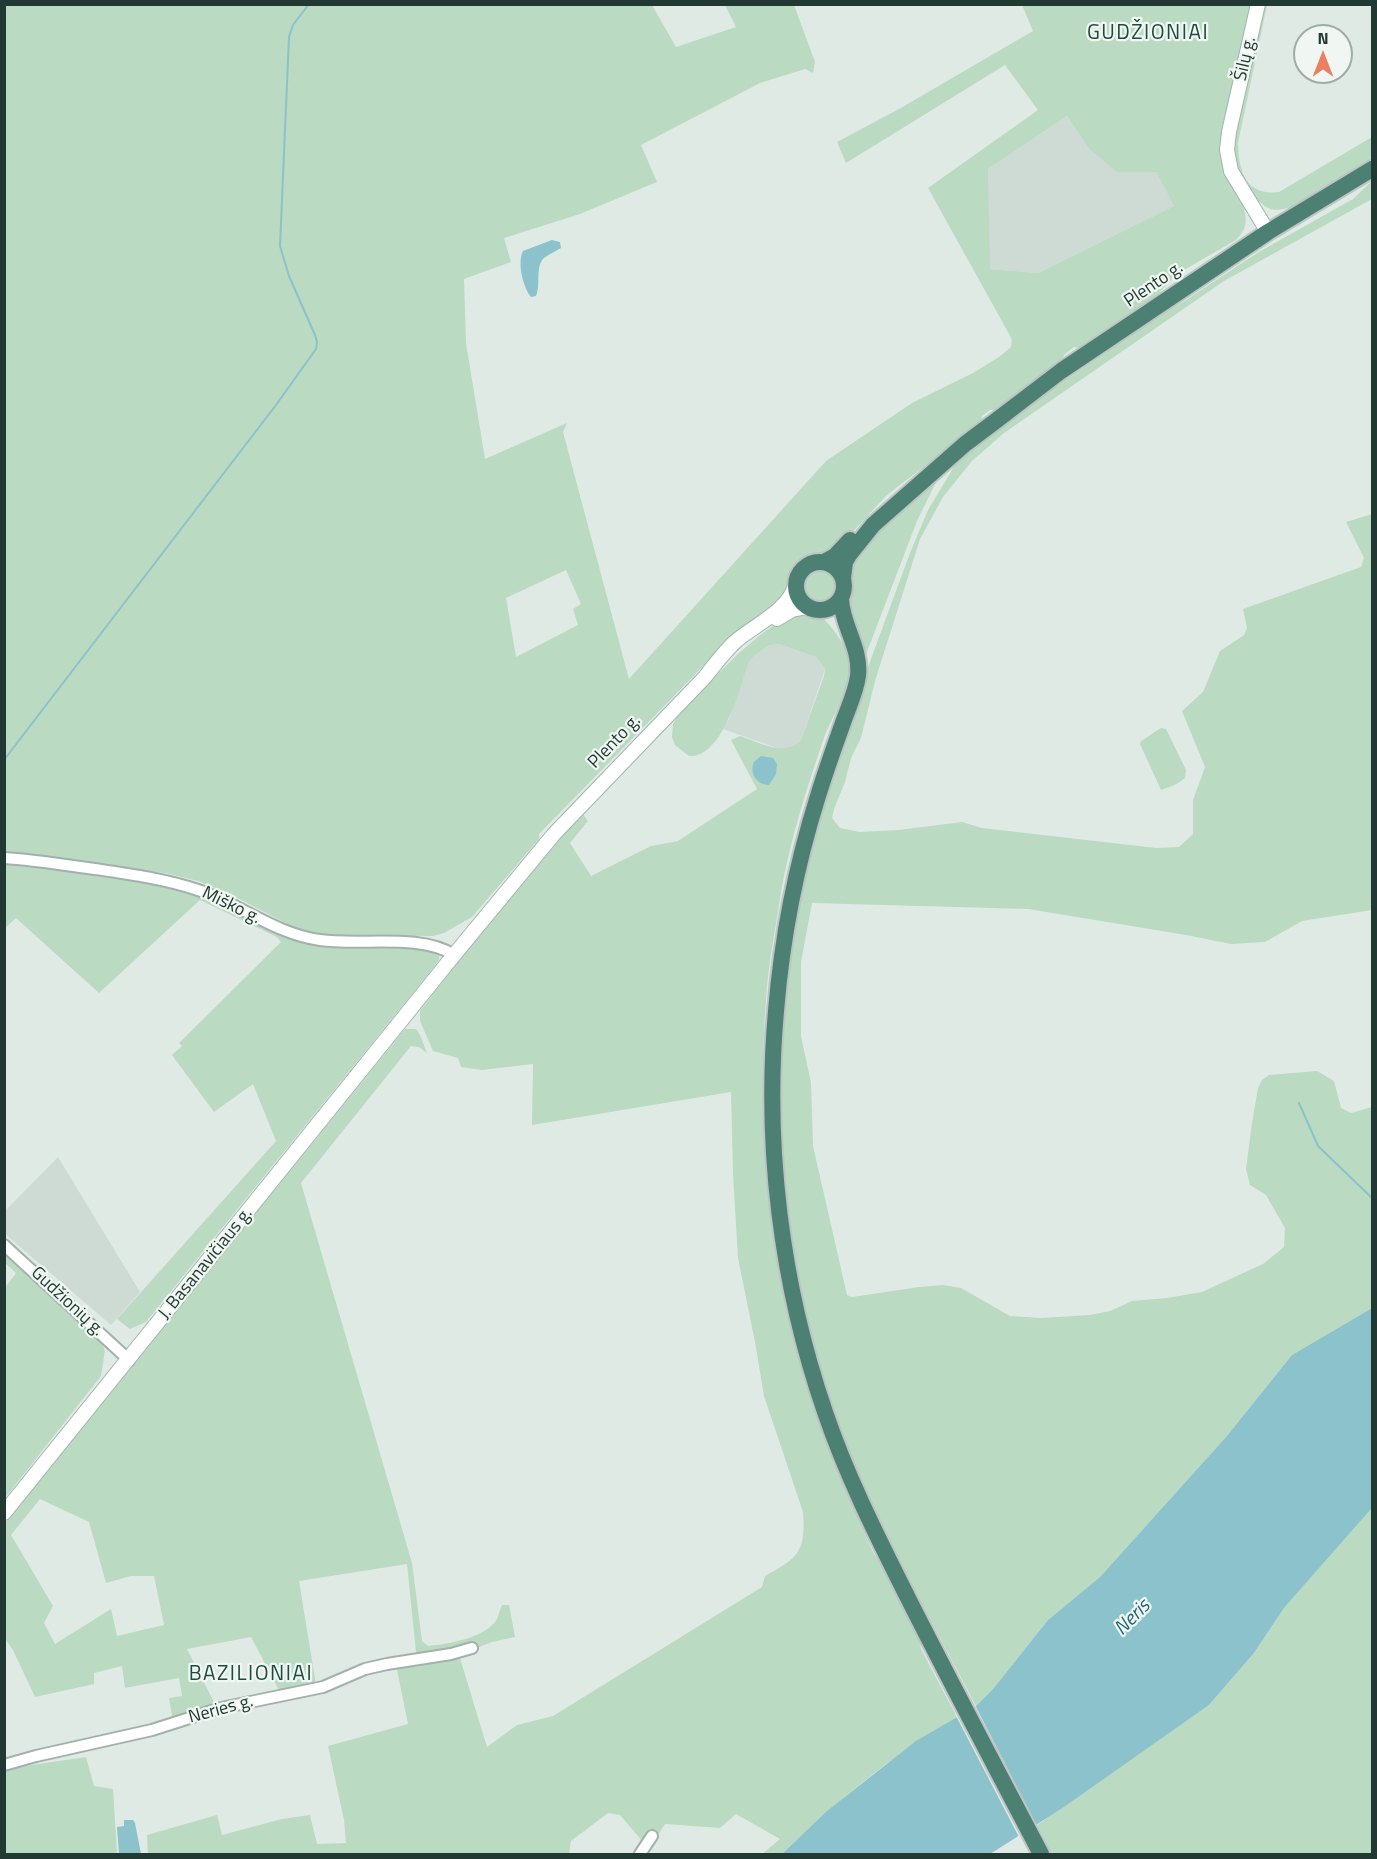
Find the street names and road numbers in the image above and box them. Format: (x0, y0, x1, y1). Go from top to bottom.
street label: Šilų g. (1230, 35, 1262, 83)
street label: Plento g. (1120, 257, 1188, 313)
street label: Plento g. (584, 711, 646, 773)
street label: Miško g. (198, 883, 264, 929)
street label: J. Basanavičiaus g. (154, 1204, 258, 1324)
street label: Gudžionių g. (26, 1263, 108, 1341)
street label: Neries g. (186, 1691, 256, 1729)

